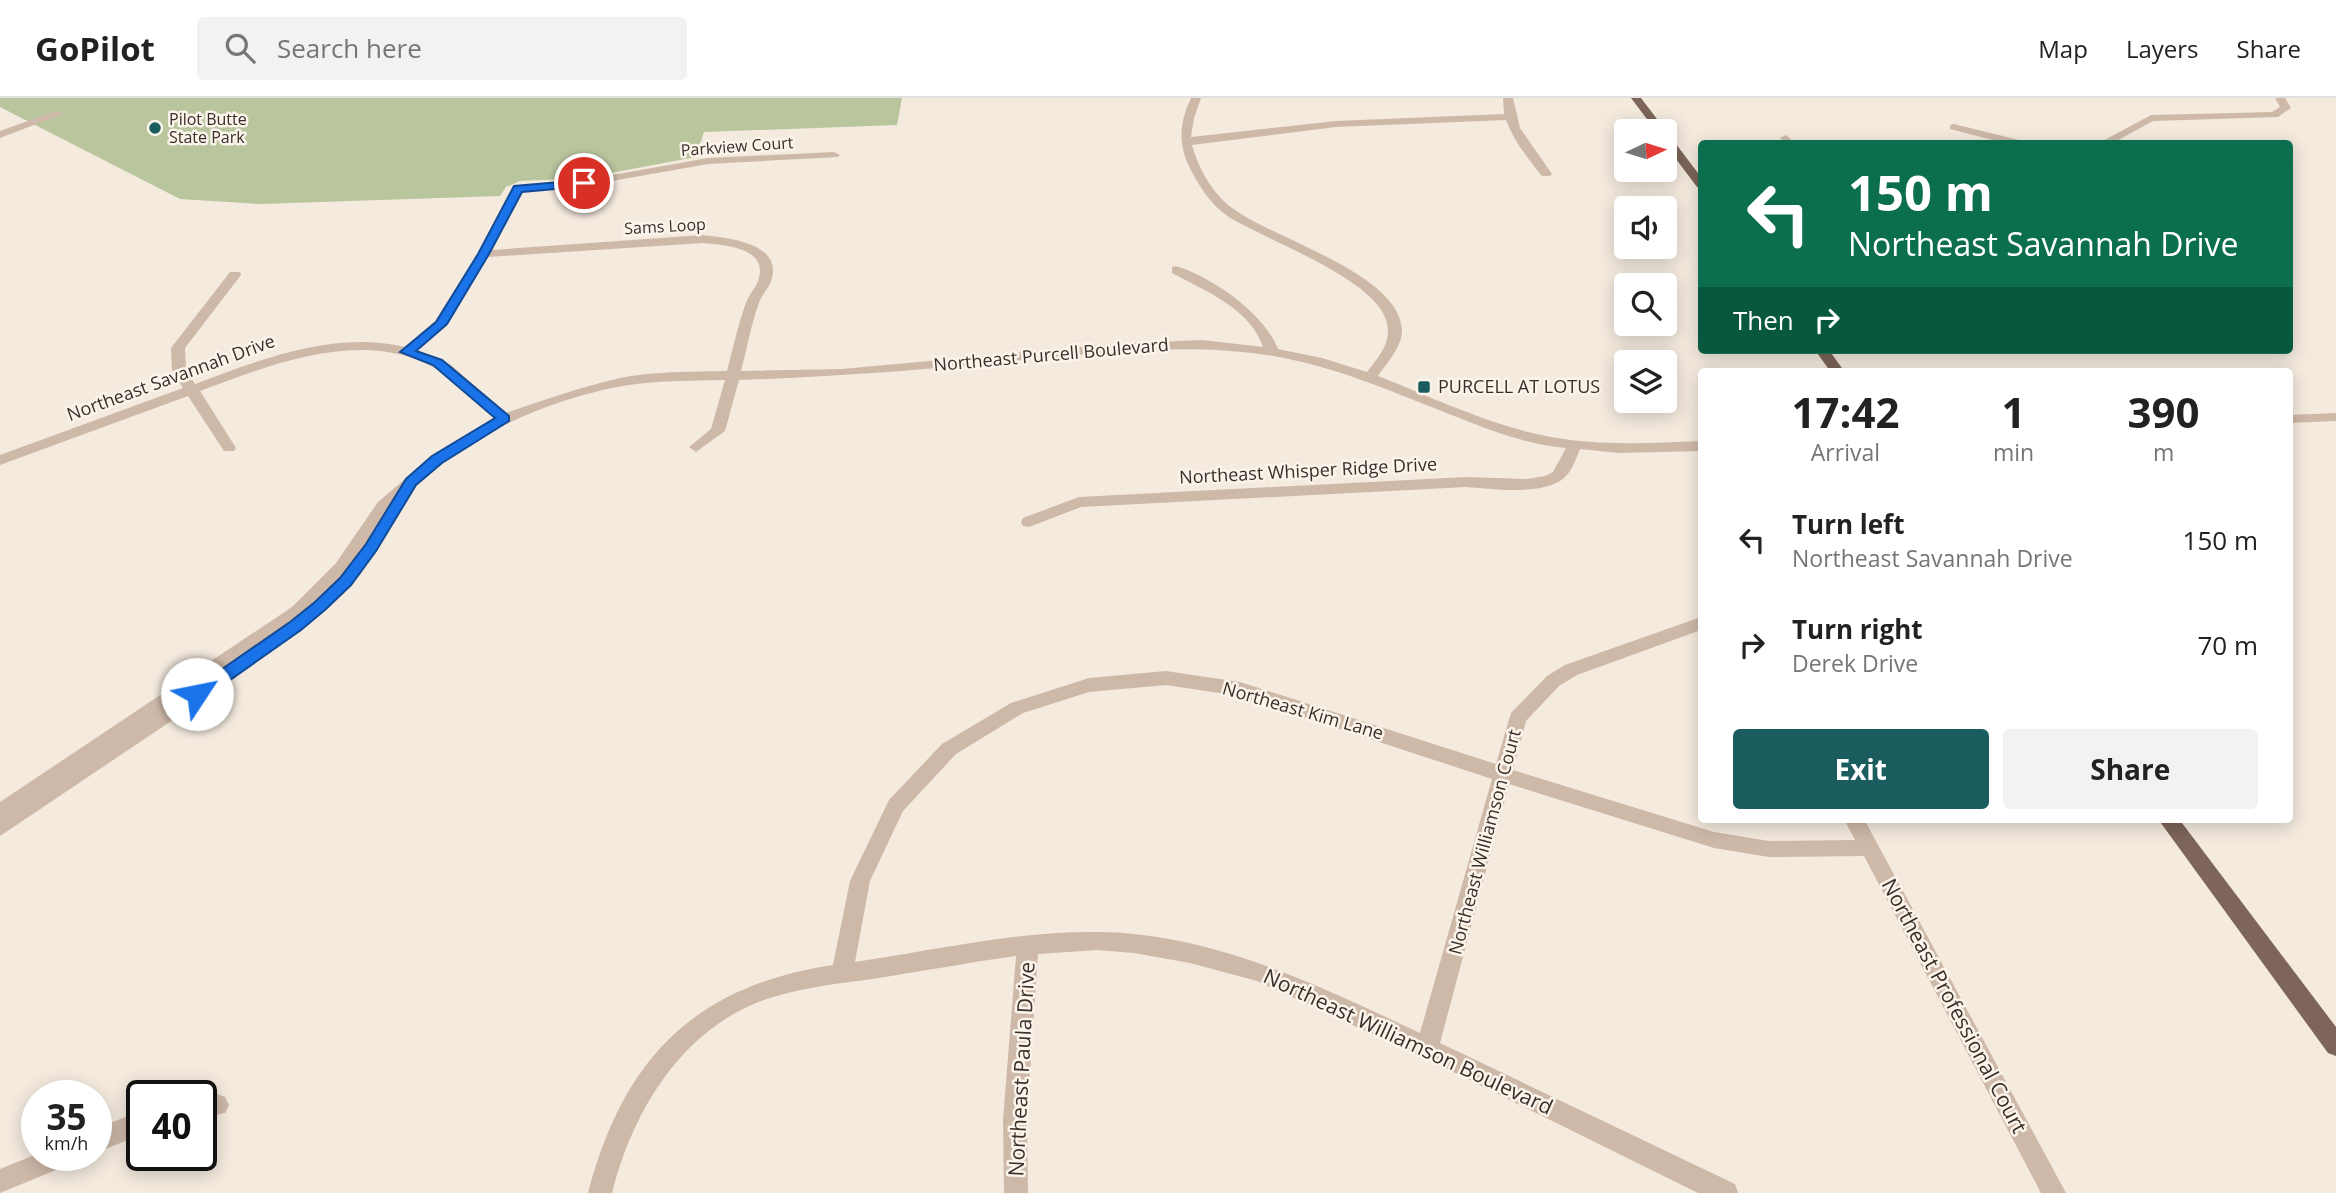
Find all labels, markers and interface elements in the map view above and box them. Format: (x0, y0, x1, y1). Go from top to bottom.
search box (197, 17, 687, 80)
text: GoPilot (35, 26, 155, 71)
icon: search (221, 29, 259, 67)
text: Search here (277, 30, 422, 66)
text: Map (2038, 32, 2088, 65)
text: Layers (2126, 32, 2199, 65)
text: Share (2237, 32, 2301, 65)
place label: Pilot Butte State Park (169, 108, 247, 148)
north arrow (1614, 119, 1676, 182)
map controls (1614, 119, 1677, 413)
marker: Pilot Butte State Park (147, 120, 163, 136)
street label: Parkview Court (680, 131, 794, 161)
pin (554, 153, 614, 213)
text: 150 m (1848, 159, 1993, 225)
icon: arrive (565, 164, 603, 202)
icon: left (1733, 168, 1824, 259)
button: sound (1614, 196, 1677, 259)
street label: Sams Loop (624, 213, 706, 239)
text: Northeast Savannah Drive (1848, 222, 2239, 265)
button: search (1614, 273, 1677, 336)
icon: right (1808, 301, 1846, 339)
text: Then (1733, 302, 1794, 338)
street label: Northeast Savannah Drive (63, 328, 278, 426)
street label: Northeast Purcell Boulevard (932, 332, 1170, 376)
button: layers (1614, 350, 1677, 413)
place label: PURCELL AT LOTUS (1438, 374, 1600, 398)
marker: PURCELL AT LOTUS (1416, 379, 1432, 395)
text: 17:42 (1791, 383, 1899, 440)
text: 1 (2001, 383, 2026, 440)
text: 390 (2128, 383, 2200, 440)
text: Arrival (1811, 436, 1880, 468)
text: min (1993, 436, 2034, 468)
text: m (2153, 436, 2174, 468)
street label: Northeast Whisper Ridge Drive (1178, 451, 1437, 489)
text: Turn left (1792, 506, 1904, 542)
icon: left (1733, 521, 1771, 559)
text: 150 m (2183, 522, 2258, 558)
text: Northeast Savannah Drive (1792, 542, 2073, 574)
text: Turn right (1792, 611, 1923, 647)
icon: right (1733, 626, 1771, 664)
text: 70 m (2197, 627, 2258, 663)
text: Derek Drive (1792, 647, 1918, 679)
position arrow (160, 657, 234, 731)
street label: Northeast Kim Lane (1220, 676, 1387, 745)
street label: Northeast Williamson Court (1442, 726, 1526, 957)
button: Exit (1733, 729, 1989, 809)
button: Share (2003, 729, 2258, 809)
street label: Northeast Professional Court (1876, 873, 2034, 1138)
street label: Northeast Paula Drive (1001, 961, 1041, 1177)
street label: Northeast Williamson Boulevard (1259, 962, 1558, 1121)
speed limit sign: 40 (126, 1080, 217, 1171)
text: 35 (46, 1093, 87, 1140)
text: km/h (45, 1131, 88, 1155)

